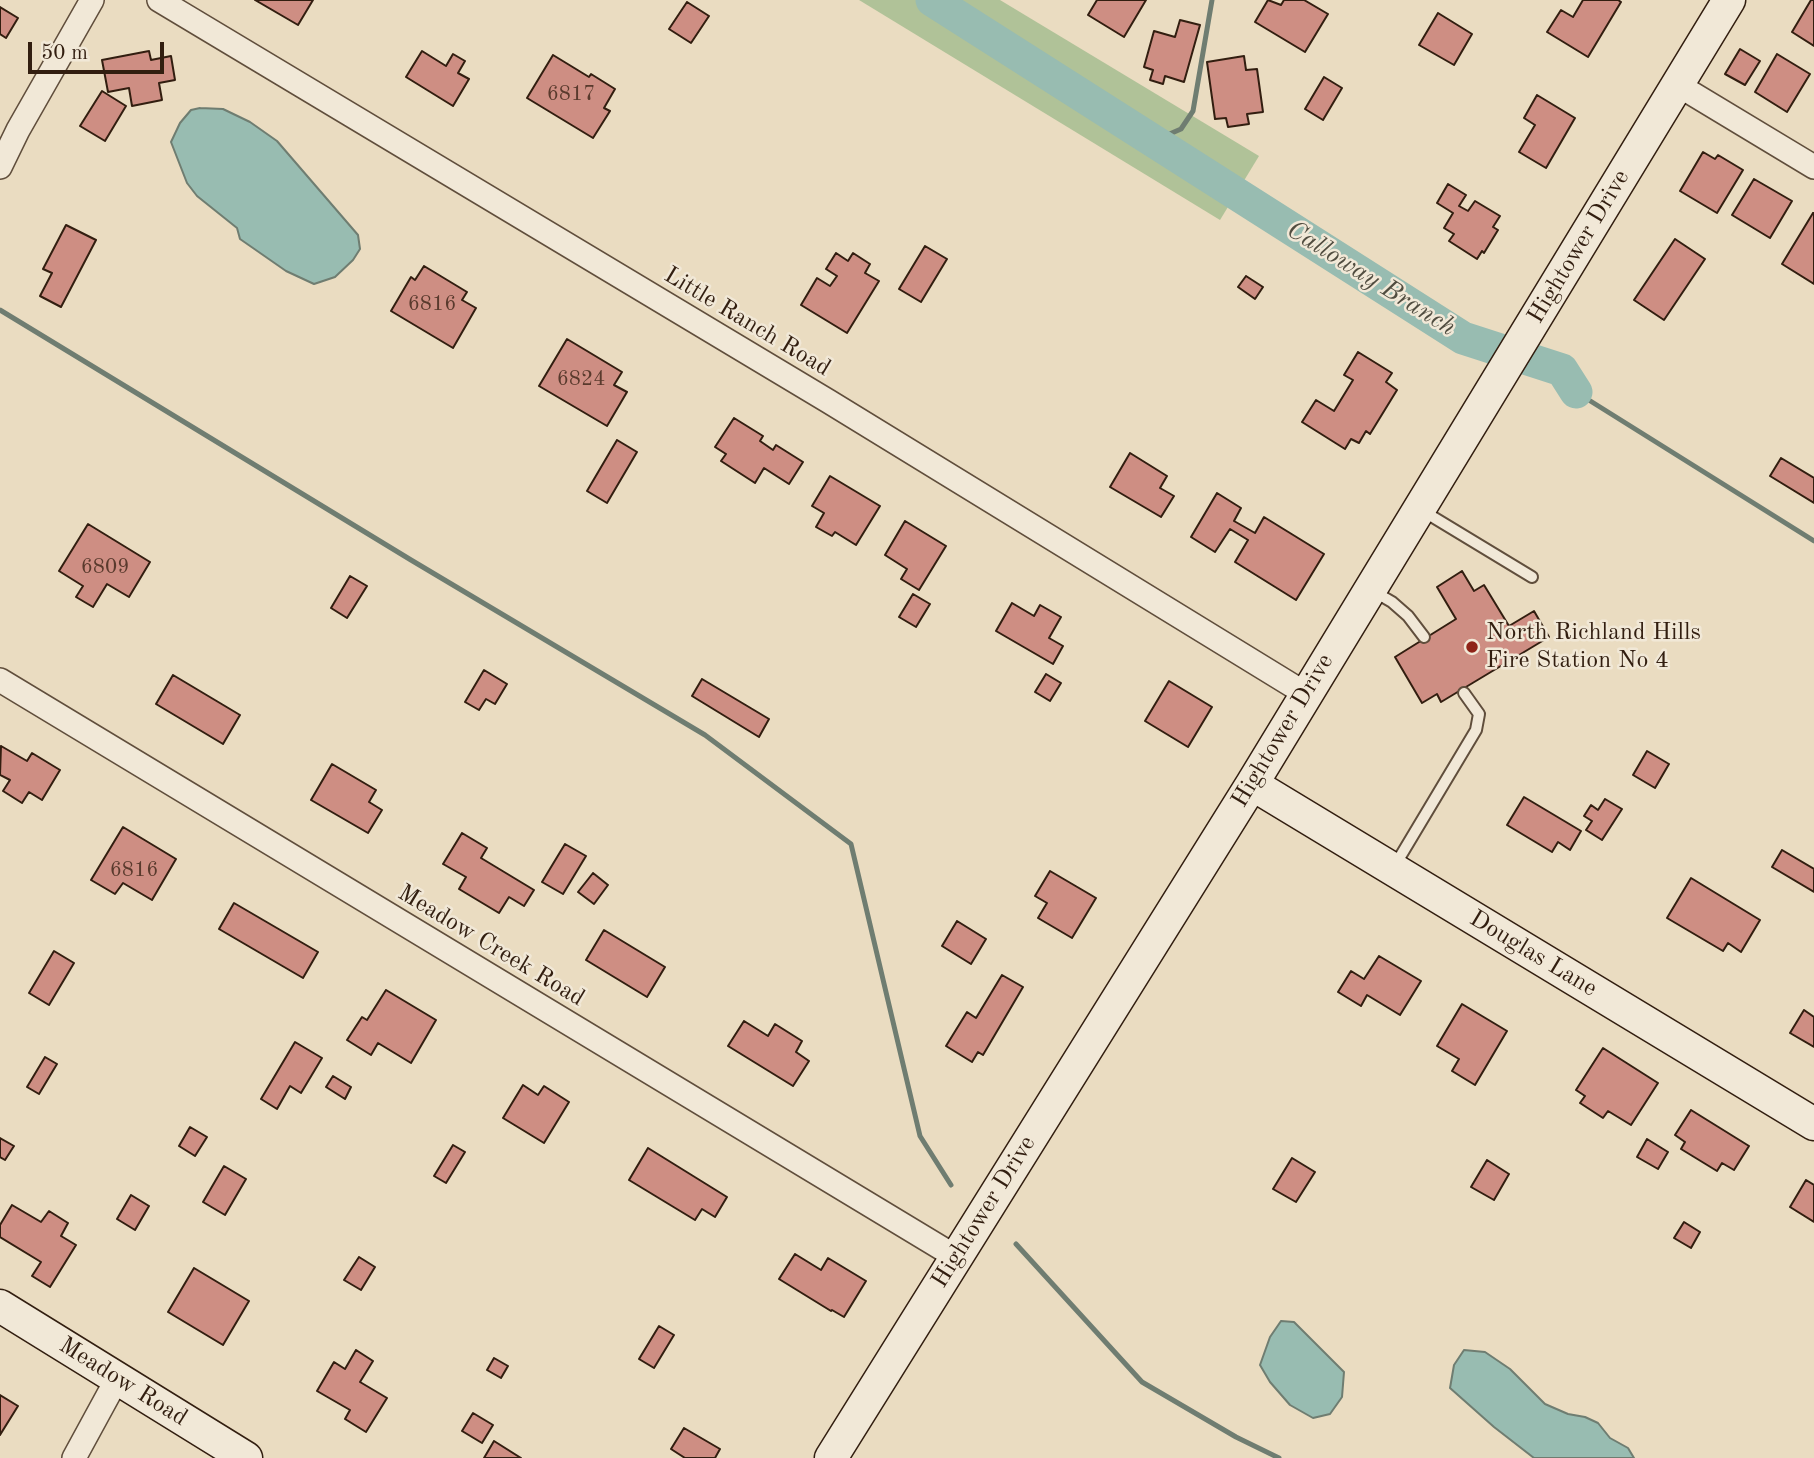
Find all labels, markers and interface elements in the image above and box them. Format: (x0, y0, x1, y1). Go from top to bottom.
scale bar (32, 28, 168, 72)
text: 50 m (41, 43, 88, 64)
house number: 6817 (547, 81, 595, 107)
street label: Hightower Drive (1522, 165, 1636, 329)
water label: Calloway Branch (1281, 214, 1461, 344)
street label: Little Ranch Road (658, 261, 836, 383)
house number: 6816 (408, 291, 456, 317)
house number: 6824 (557, 366, 605, 392)
house number: 6809 (81, 554, 129, 580)
place label: North Richland Hills Fire Station No 4 (1486, 619, 1701, 675)
marker: North Richland Hills Fire Station No 4 (1464, 639, 1480, 655)
street label: Hightower Drive (1226, 649, 1340, 813)
house number: 6816 (110, 857, 158, 883)
street label: Meadow Creek Road (392, 879, 590, 1013)
street label: Douglas Lane (1464, 905, 1602, 1003)
street label: Hightower Drive (926, 1131, 1042, 1293)
street label: Meadow Road (54, 1331, 192, 1433)

